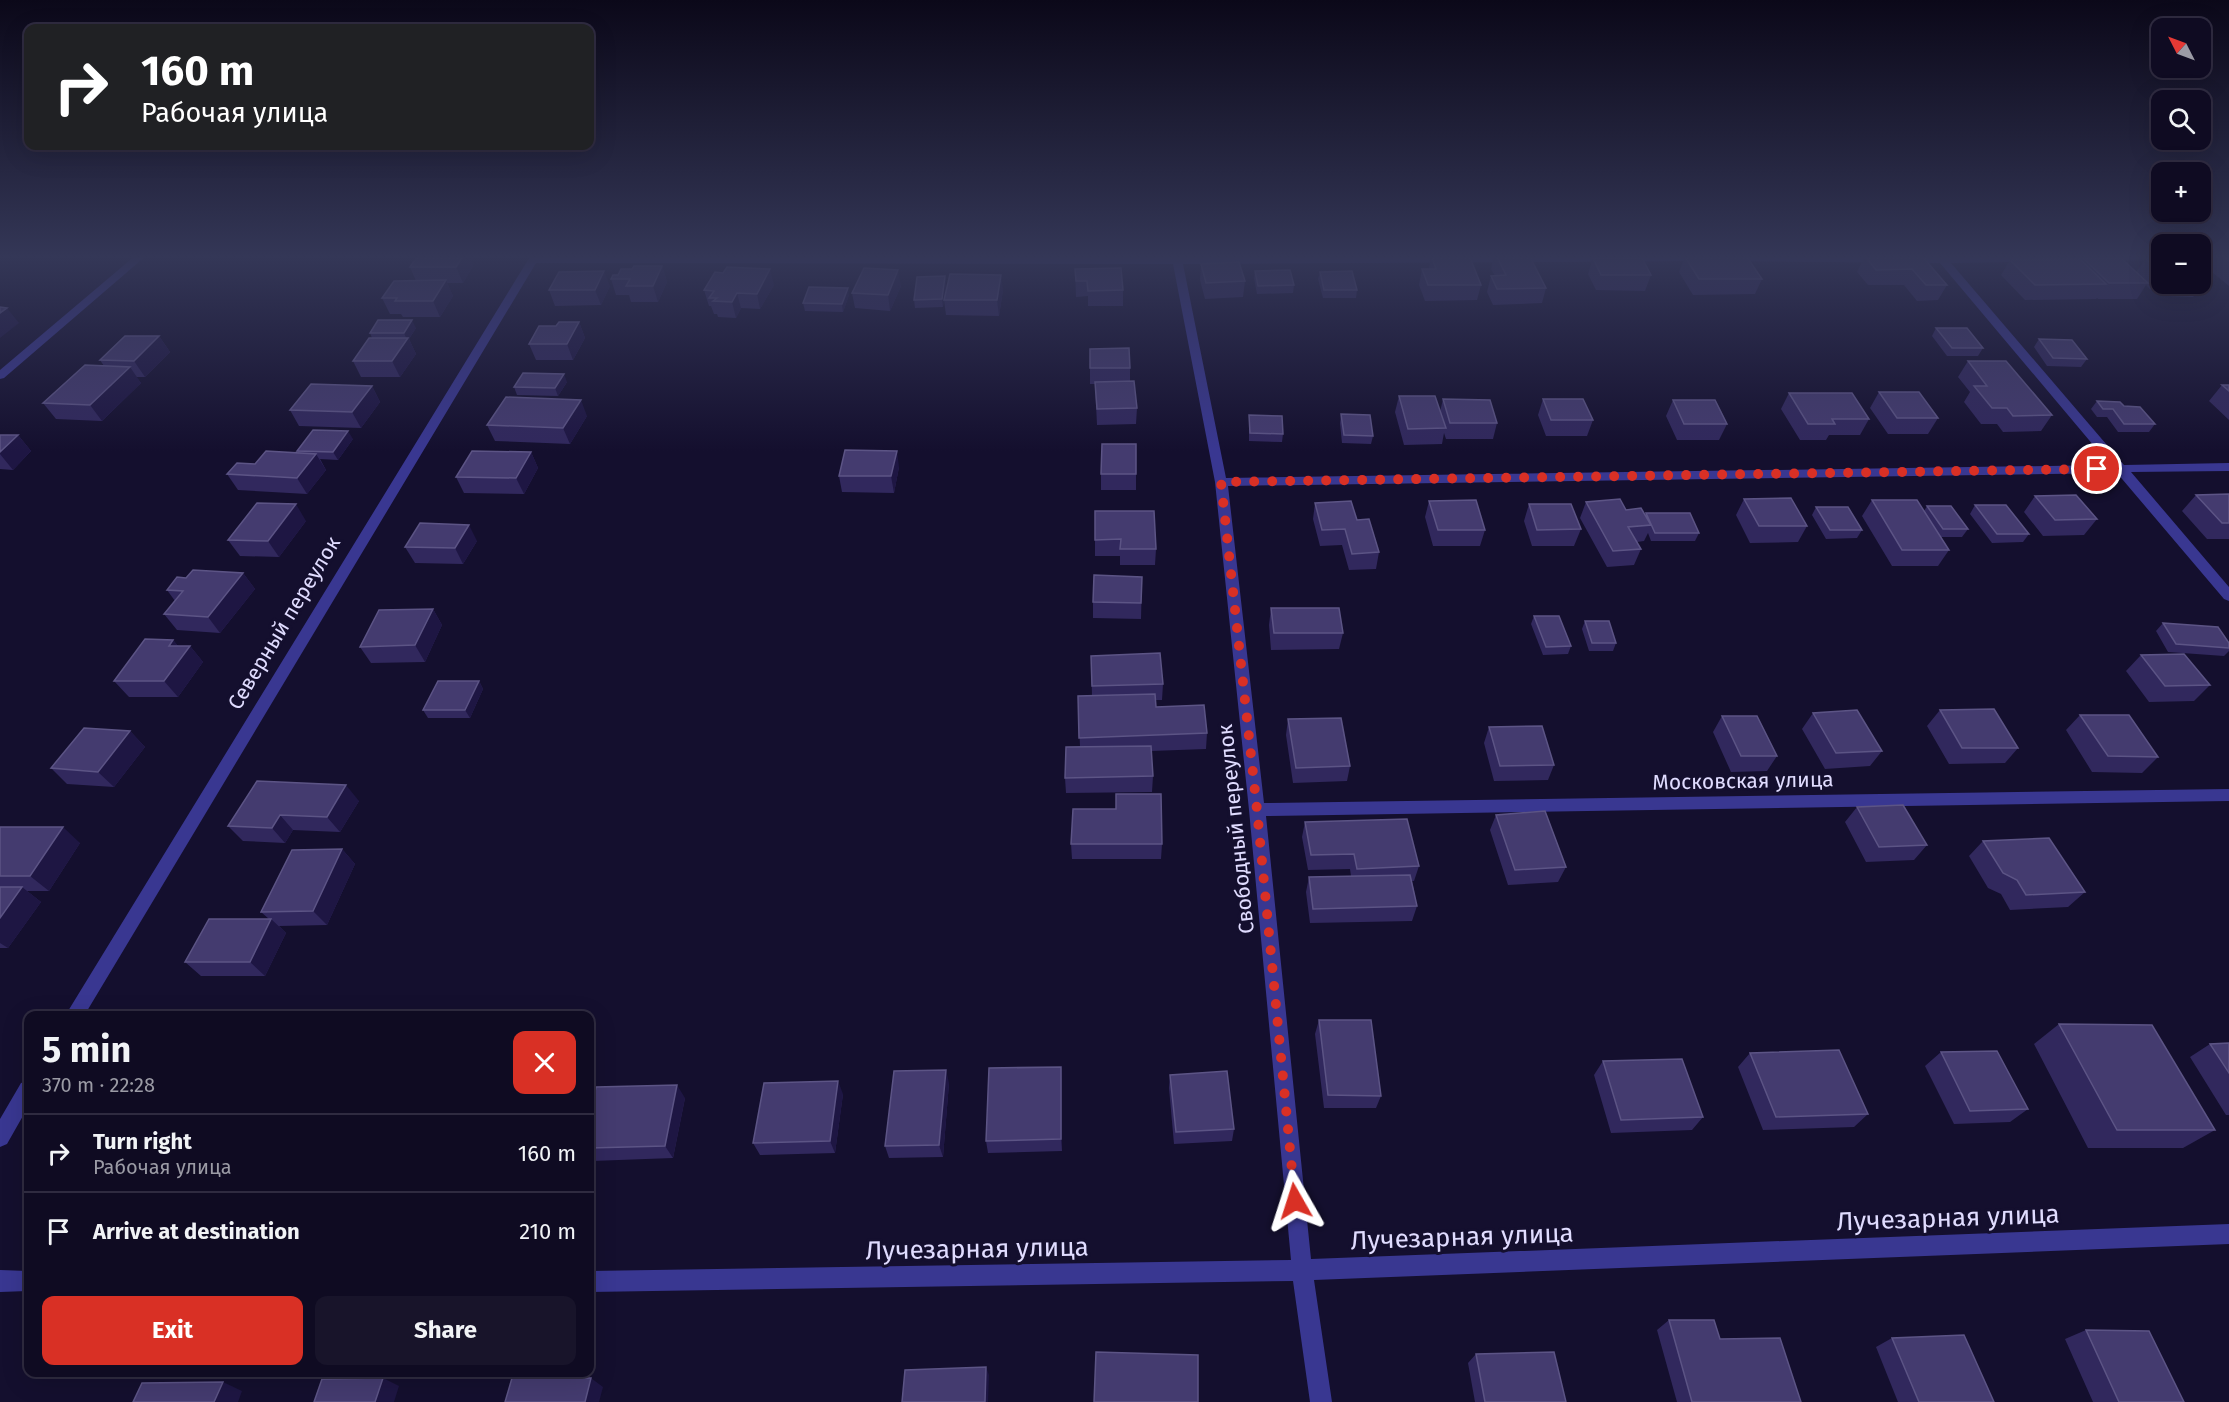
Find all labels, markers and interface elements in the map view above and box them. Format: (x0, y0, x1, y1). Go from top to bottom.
north arrow (2151, 18, 2211, 78)
map controls (2151, 18, 2211, 294)
text: 160 m (141, 46, 254, 96)
icon: right (42, 48, 120, 126)
button: search (2151, 90, 2211, 150)
text: Рабочая улица (141, 97, 328, 129)
button: + (2151, 162, 2211, 222)
button: − (2151, 234, 2211, 294)
pin (2071, 443, 2122, 494)
icon: arrive (2080, 452, 2113, 485)
street label: Северный переулок (222, 532, 346, 714)
street label: Свободный переулок (1212, 723, 1260, 935)
street label: Московская улица (1652, 766, 1834, 796)
text: 5 min (42, 1028, 131, 1072)
button: close (513, 1031, 576, 1094)
text: 370 m · 22:28 (42, 1073, 155, 1097)
text: Turn right (93, 1128, 192, 1155)
icon: right (42, 1137, 75, 1170)
text: 160 m (518, 1140, 576, 1167)
text: Рабочая улица (93, 1155, 232, 1179)
position arrow (1263, 1169, 1327, 1233)
street label: Лучезарная улица (1836, 1199, 2060, 1237)
icon: arrive (42, 1215, 75, 1248)
text: Arrive at destination (93, 1218, 300, 1245)
text: 210 m (519, 1218, 576, 1245)
street label: Лучезарная улица (1350, 1218, 1574, 1256)
street label: Лучезарная улица (865, 1232, 1089, 1266)
button: Exit (42, 1296, 303, 1365)
button: Share (315, 1296, 576, 1365)

